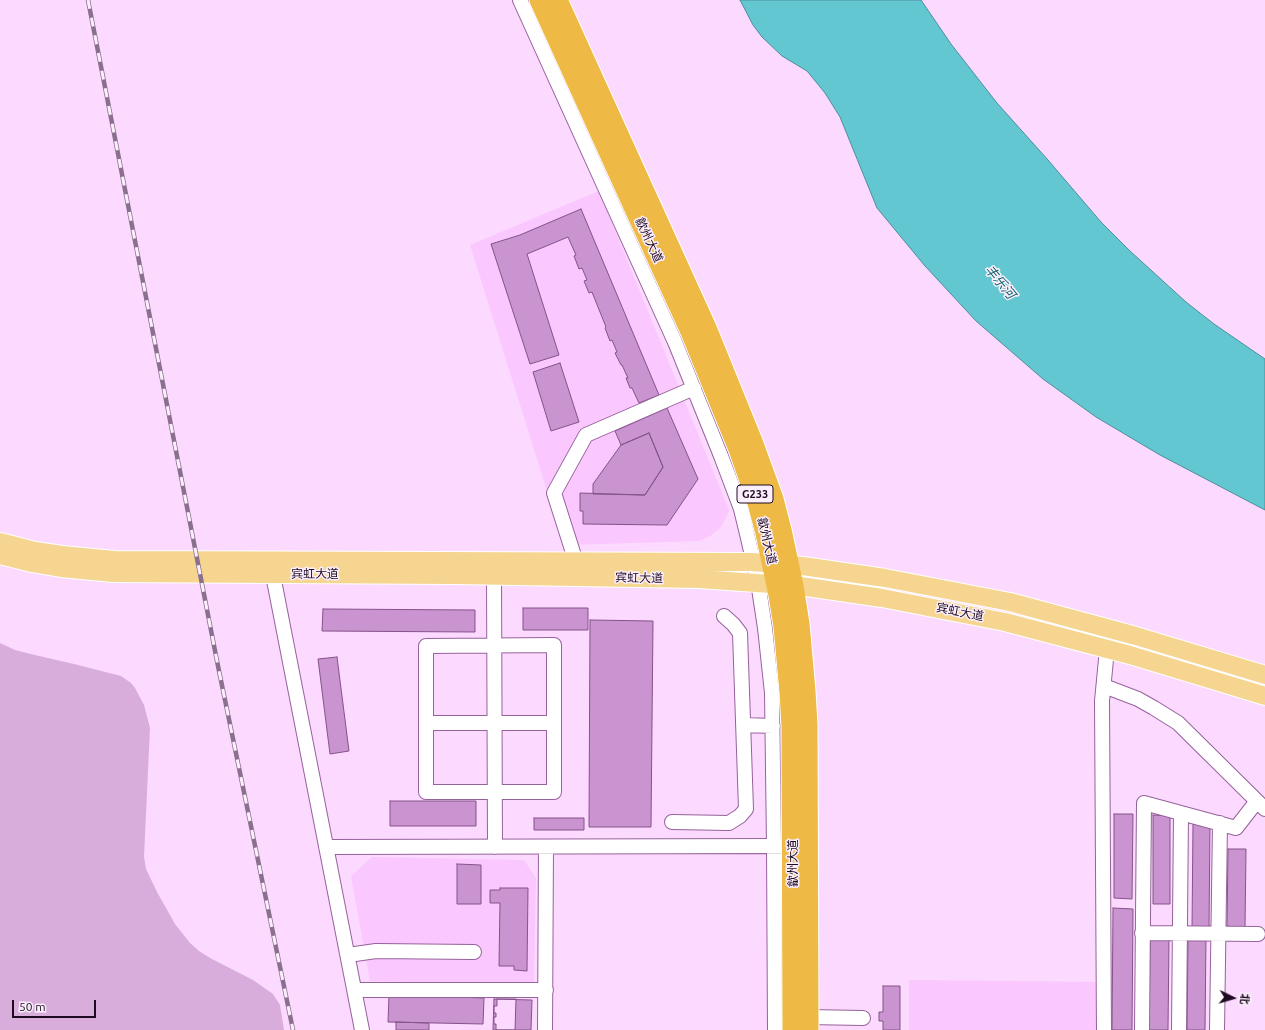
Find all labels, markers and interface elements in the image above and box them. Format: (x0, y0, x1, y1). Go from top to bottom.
street label: 歙州大道 (632, 215, 666, 265)
water label: 丰乐河 (981, 262, 1019, 302)
road number: G233 (737, 485, 773, 503)
street label: 歙州大道 (755, 516, 779, 566)
street label: 宾虹大道 (291, 567, 339, 581)
street label: 宾虹大道 (615, 570, 663, 586)
street label: 宾虹大道 (935, 600, 985, 624)
street label: 歙州大道 (786, 839, 800, 887)
north arrow (1213, 978, 1253, 1018)
scale bar (14, 992, 98, 1018)
text: 北 (1238, 993, 1251, 1005)
text: 50 m (19, 1000, 46, 1013)

